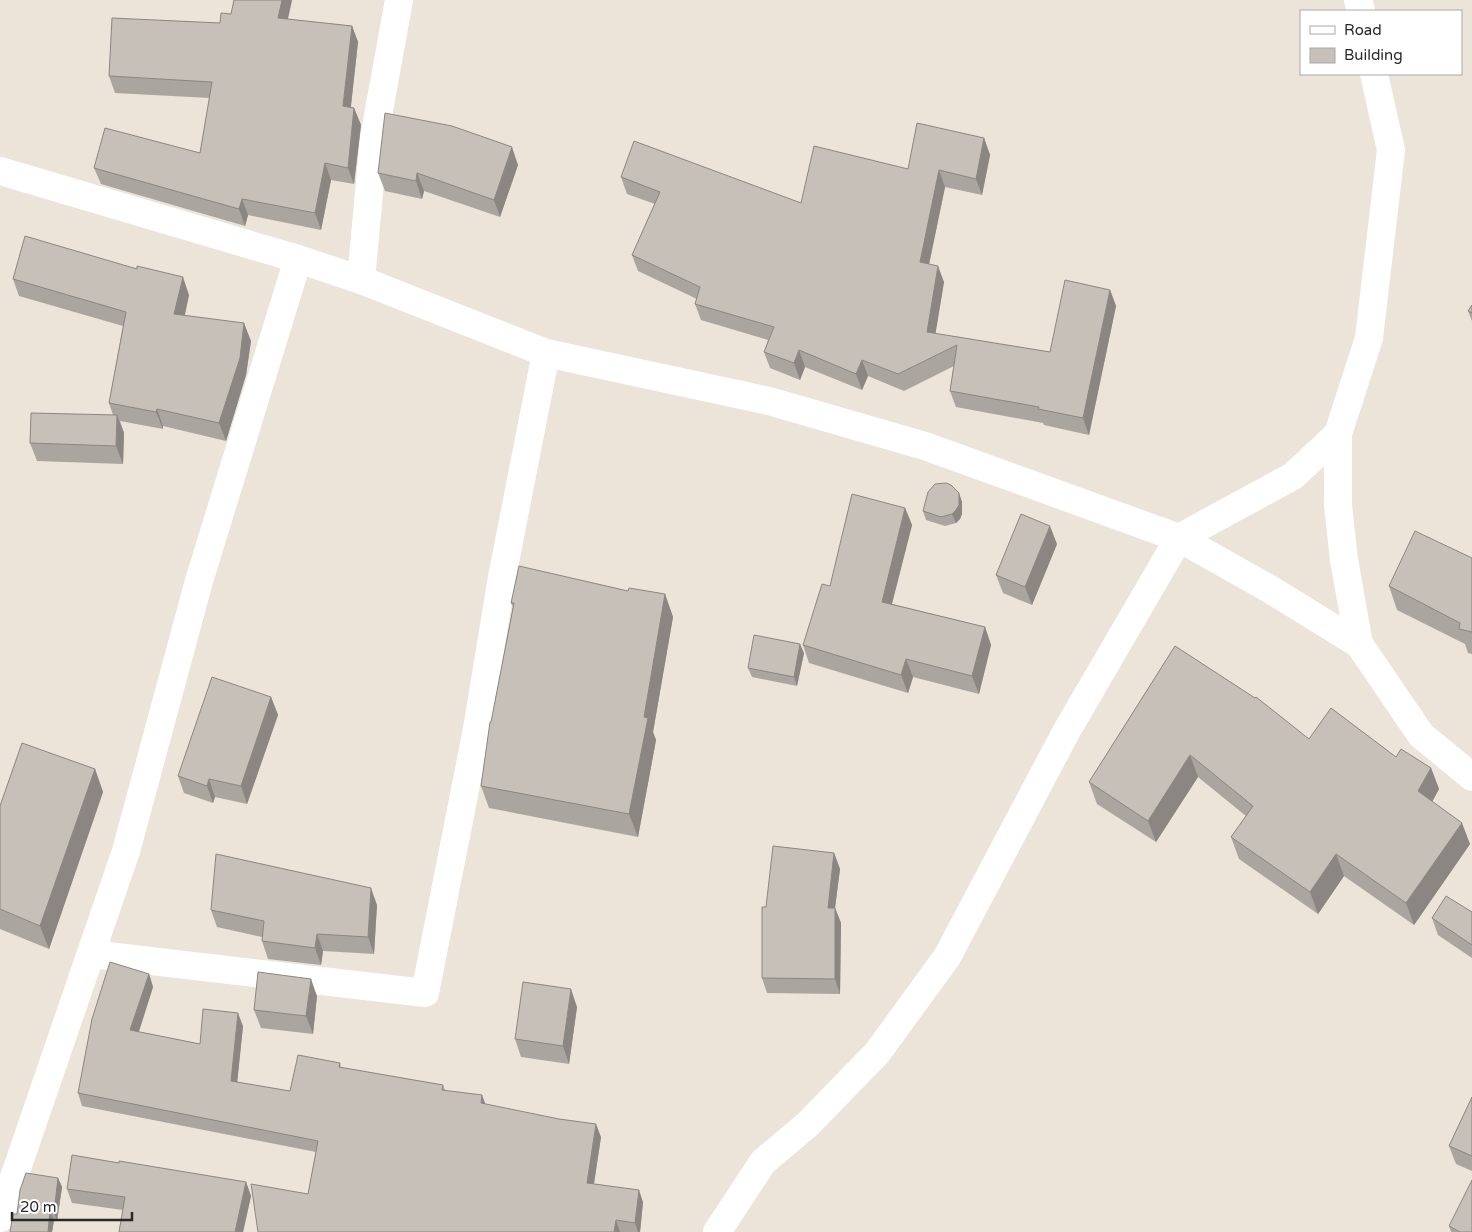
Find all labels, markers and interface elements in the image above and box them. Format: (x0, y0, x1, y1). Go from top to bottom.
legend (1300, 10, 1462, 75)
text: Road (1344, 21, 1382, 39)
text: Building (1344, 46, 1403, 64)
scale bar (12, 1190, 132, 1222)
text: 20 m (20, 1198, 57, 1216)

